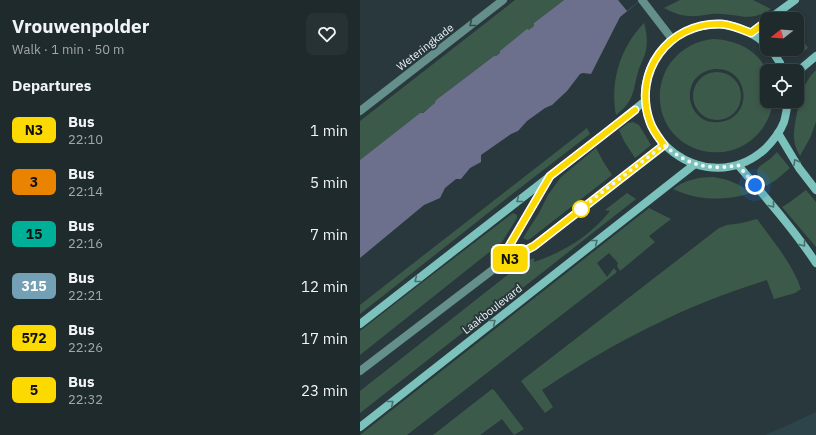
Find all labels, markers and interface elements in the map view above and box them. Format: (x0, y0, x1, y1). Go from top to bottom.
north arrow (760, 12, 804, 56)
map controls (760, 12, 804, 108)
button: heart (306, 13, 348, 55)
text: Vrouwenpolder (12, 14, 149, 38)
one-way arrow (470, 19, 477, 26)
street label: Weteringkade (394, 20, 456, 74)
text: Walk · 1 min · 50 m (12, 41, 124, 58)
button: locate (760, 64, 804, 108)
text: Departures (12, 76, 91, 95)
text: Bus (68, 112, 95, 131)
text: N3 (25, 121, 43, 139)
text: 1 min (310, 121, 348, 140)
text: 22:10 (68, 131, 103, 148)
one-way arrow (793, 159, 800, 166)
text: Bus (68, 164, 95, 183)
text: 3 (30, 173, 38, 191)
text: 5 min (310, 173, 348, 192)
your location (745, 175, 765, 195)
text: 22:14 (68, 183, 103, 200)
one-way arrow (517, 195, 524, 202)
unlabelled marker (572, 200, 590, 218)
one-way arrow (767, 201, 774, 208)
text: Bus (68, 216, 95, 235)
text: 15 (26, 225, 42, 243)
text: 7 min (310, 225, 348, 244)
text: 22:16 (68, 235, 103, 252)
one-way arrow (591, 240, 598, 247)
one-way arrow (798, 240, 805, 247)
line badge: N3 (492, 246, 528, 272)
text: N3 (501, 250, 519, 268)
text: Bus (68, 268, 95, 287)
one-way arrow (414, 275, 421, 282)
text: 315 (21, 277, 47, 295)
text: 12 min (301, 277, 348, 296)
street label: Laakboulevard (459, 281, 525, 337)
text: 22:21 (68, 287, 103, 304)
text: Bus (68, 320, 95, 339)
one-way arrow (488, 320, 495, 327)
text: 572 (21, 329, 47, 347)
text: 17 min (301, 329, 348, 348)
text: 22:26 (68, 339, 103, 356)
text: Bus (68, 372, 95, 391)
text: 5 (30, 381, 38, 399)
text: 23 min (301, 381, 348, 400)
text: 22:32 (68, 391, 103, 408)
one-way arrow (386, 400, 393, 407)

